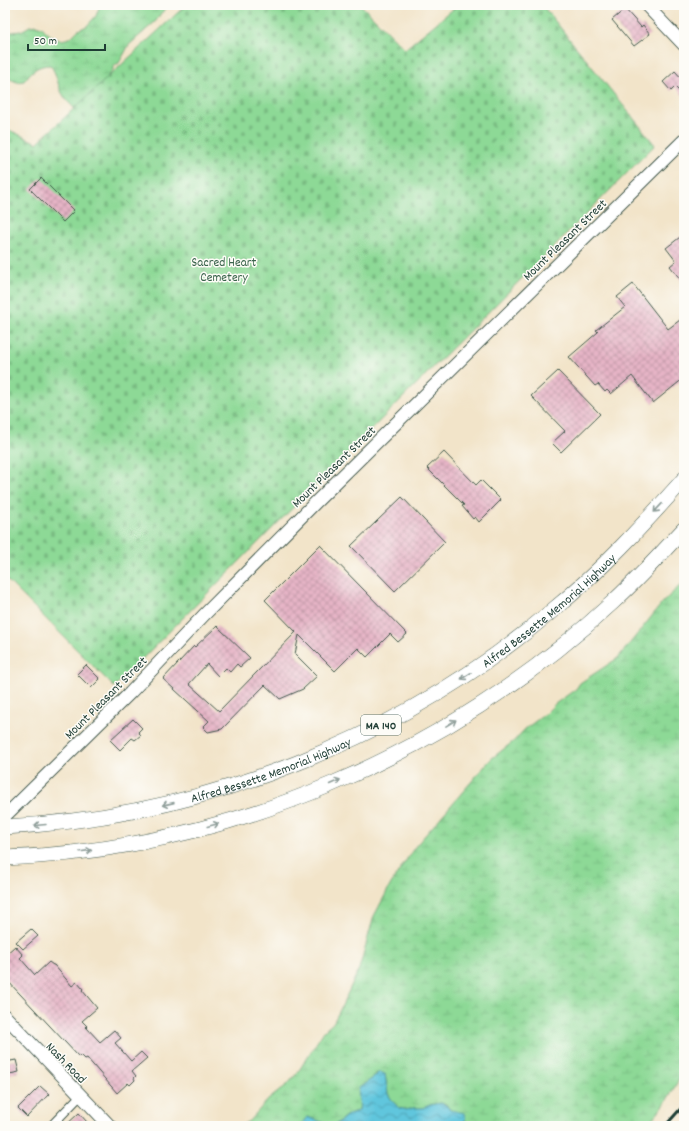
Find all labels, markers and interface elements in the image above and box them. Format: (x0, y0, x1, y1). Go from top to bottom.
scale bar (28, 26, 105, 52)
text: 50 m (34, 33, 57, 50)
street label: Mount Pleasant Street (519, 195, 612, 286)
park label: Sacred Heart Cemetery (192, 254, 257, 288)
street label: Mount Pleasant Street (288, 422, 381, 513)
one-way arrow (653, 503, 663, 513)
street label: Alfred Bessette Memorial Highway (479, 550, 622, 674)
street label: Mount Pleasant Street (61, 653, 153, 745)
one-way arrow (461, 672, 472, 680)
road number: MA 140 (361, 715, 401, 735)
one-way arrow (445, 719, 457, 727)
street label: Alfred Bessette Memorial Highway (189, 734, 356, 809)
one-way arrow (329, 778, 341, 785)
one-way arrow (162, 801, 175, 809)
one-way arrow (34, 821, 47, 828)
one-way arrow (206, 821, 219, 829)
one-way arrow (79, 848, 92, 855)
street label: Nash Road (41, 1039, 90, 1089)

